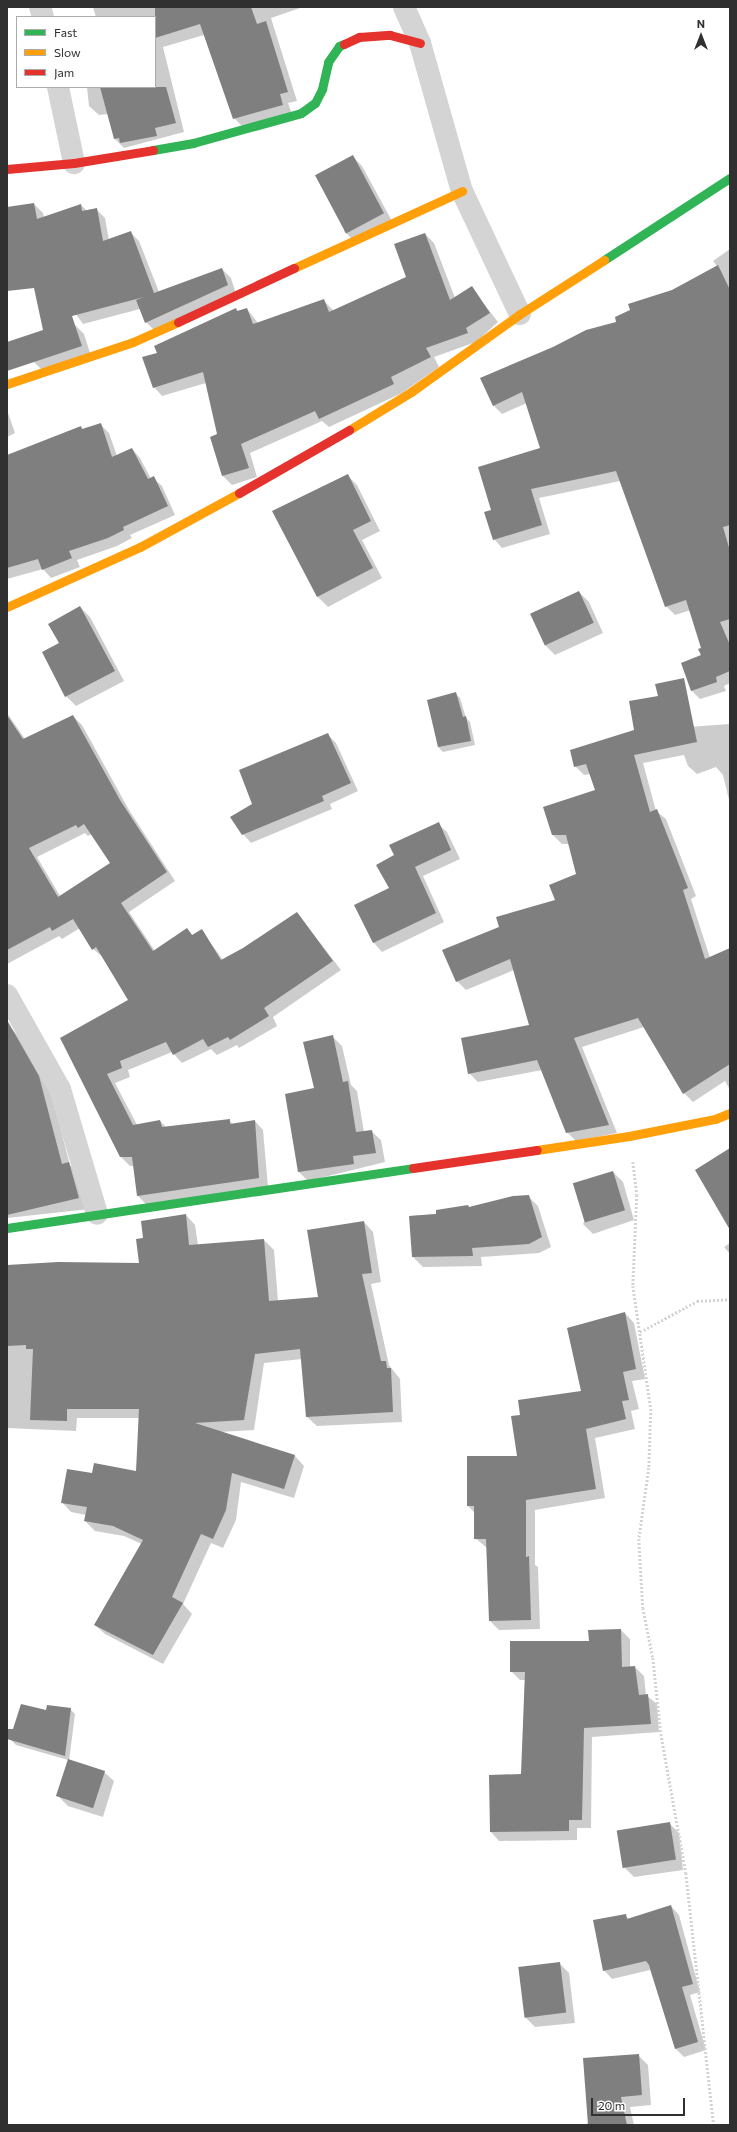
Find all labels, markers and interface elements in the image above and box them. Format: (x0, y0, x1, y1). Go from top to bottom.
legend (16, 16, 156, 88)
north arrow (681, 16, 721, 56)
text: N (697, 17, 705, 30)
text: Fast (54, 25, 77, 39)
text: Slow (54, 45, 81, 59)
text: Jam (54, 65, 74, 79)
scale bar (593, 2090, 687, 2116)
text: 20 m (598, 2098, 625, 2112)

